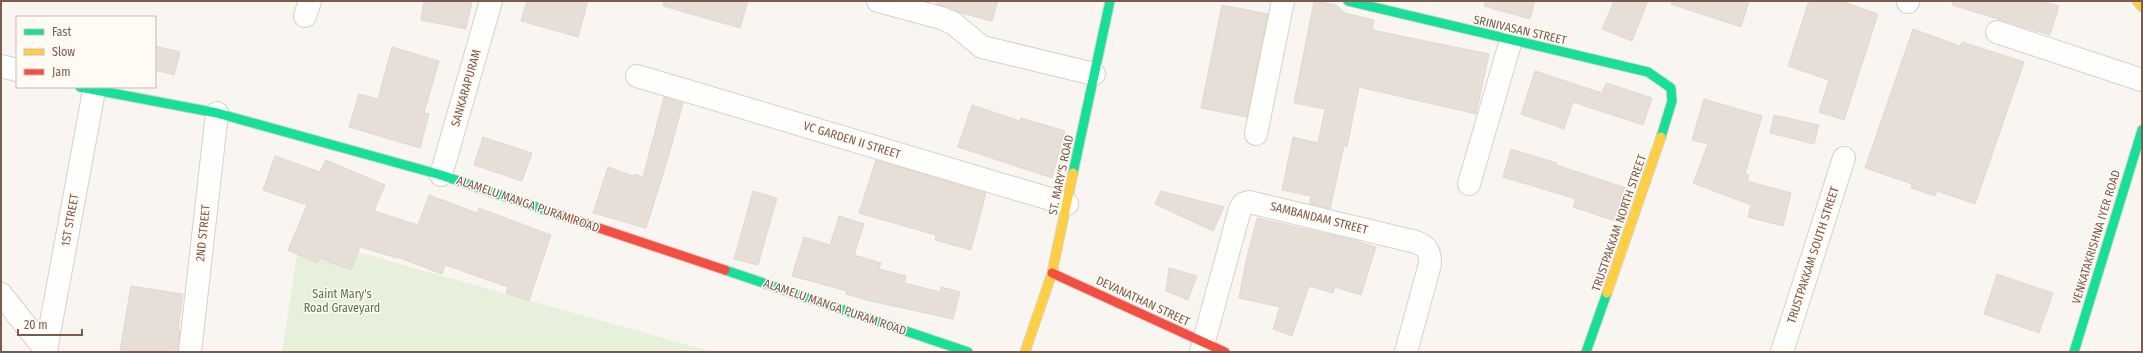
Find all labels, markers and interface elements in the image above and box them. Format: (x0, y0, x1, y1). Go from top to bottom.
street label: SRINIVASAN STREET (1472, 12, 1568, 48)
legend (16, 16, 156, 88)
text: Fast (52, 25, 71, 39)
text: Slow (52, 45, 75, 59)
street label: SANKARAPURAM (448, 48, 484, 128)
text: Jam (52, 65, 70, 79)
street label: VC GARDEN II STREET (802, 119, 903, 162)
street label: ST. MARY'S ROAD (1046, 134, 1076, 216)
street label: TRUSTPAKKAM NORTH STREET (1589, 152, 1649, 293)
street label: VENKATAKRISHNA IYER ROAD (2069, 168, 2123, 306)
street label: ALAMELU MANGA PURAM ROAD (455, 173, 601, 235)
street label: TRUSTPAKKAM SOUTH STREET (1784, 184, 1842, 325)
street label: 1ST STREET (58, 192, 82, 247)
street label: SAMBANDAM STREET (1269, 199, 1370, 237)
street label: 2ND STREET (193, 204, 213, 262)
street label: DEVANATHAN STREET (1094, 273, 1192, 329)
street label: ALAMELU MANGA PURAM ROAD (762, 276, 908, 338)
park label: Saint Mary's Road Graveyard (304, 287, 380, 315)
scale bar (18, 311, 82, 337)
text: 20 m (24, 318, 48, 332)

